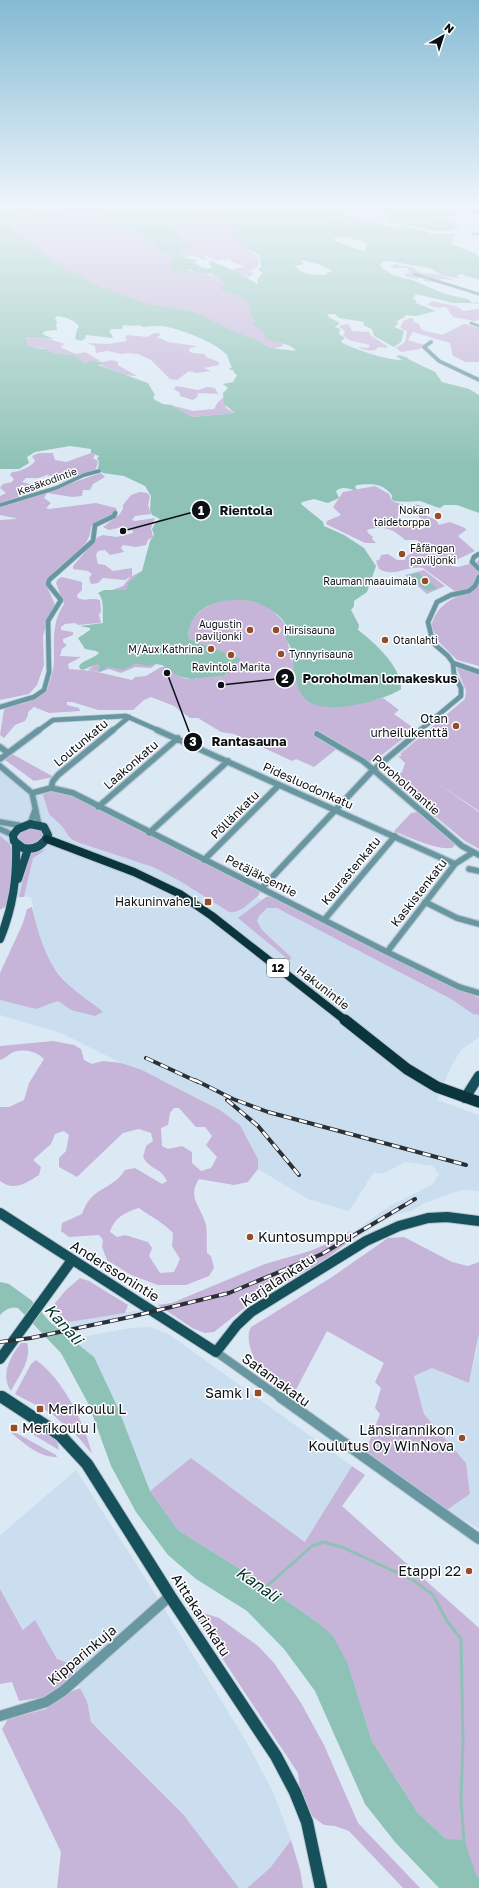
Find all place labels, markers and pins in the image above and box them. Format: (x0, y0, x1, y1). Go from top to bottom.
callout: Rientola (191, 498, 280, 523)
place label: Nokan taidetorppa (374, 504, 430, 528)
marker: Nokan taidetorppa (433, 511, 443, 521)
place label: Fåfängan paviljonki (410, 542, 456, 566)
marker: Fåfängan paviljonki (397, 549, 407, 559)
place label: Rauman maauimala (323, 575, 417, 587)
marker: Rauman maauimala (420, 576, 430, 586)
place label: Augustin paviljonki (196, 618, 242, 642)
place label: Hirsisauna (284, 624, 335, 636)
marker: Augustin paviljonki (245, 625, 255, 635)
marker: Hirsisauna (271, 625, 281, 635)
place label: Otanlahti (393, 634, 438, 646)
marker: Otanlahti (380, 635, 390, 645)
place label: M/Aux Kathrina (128, 643, 203, 655)
marker: M/Aux Kathrina (206, 644, 216, 654)
place label: Tynnyrisauna (289, 648, 353, 660)
marker: Tynnyrisauna (276, 649, 286, 659)
marker: Ravintola Marita (226, 650, 236, 660)
place label: Ravintola Marita (192, 661, 270, 673)
callout: Poroholman lomakeskus (275, 666, 465, 691)
place label: Otan urheilukenttä (370, 711, 448, 740)
marker: Otan urheilukenttä (451, 721, 461, 731)
callout: Rantasauna (183, 729, 294, 754)
place label: Hakuninvahe L (115, 894, 200, 909)
marker: Hakuninvahe L (203, 897, 213, 907)
place label: Kuntosumppu (258, 1228, 352, 1245)
marker: Kuntosumppu (245, 1232, 255, 1242)
place label: Samk I (205, 1384, 250, 1401)
marker: Samk I (253, 1388, 263, 1398)
place label: Merikoulu L (48, 1400, 126, 1417)
marker: Merikoulu L (35, 1404, 45, 1414)
place label: Merikoulu I (22, 1419, 97, 1436)
place label: Länsirannikon Koulutus Oy WinNova (308, 1421, 454, 1454)
marker: Merikoulu I (9, 1423, 19, 1433)
marker: Länsirannikon Koulutus Oy WinNova (457, 1433, 467, 1443)
place label: Etappi 22 (398, 1562, 461, 1579)
marker: Etappi 22 (464, 1566, 474, 1576)

